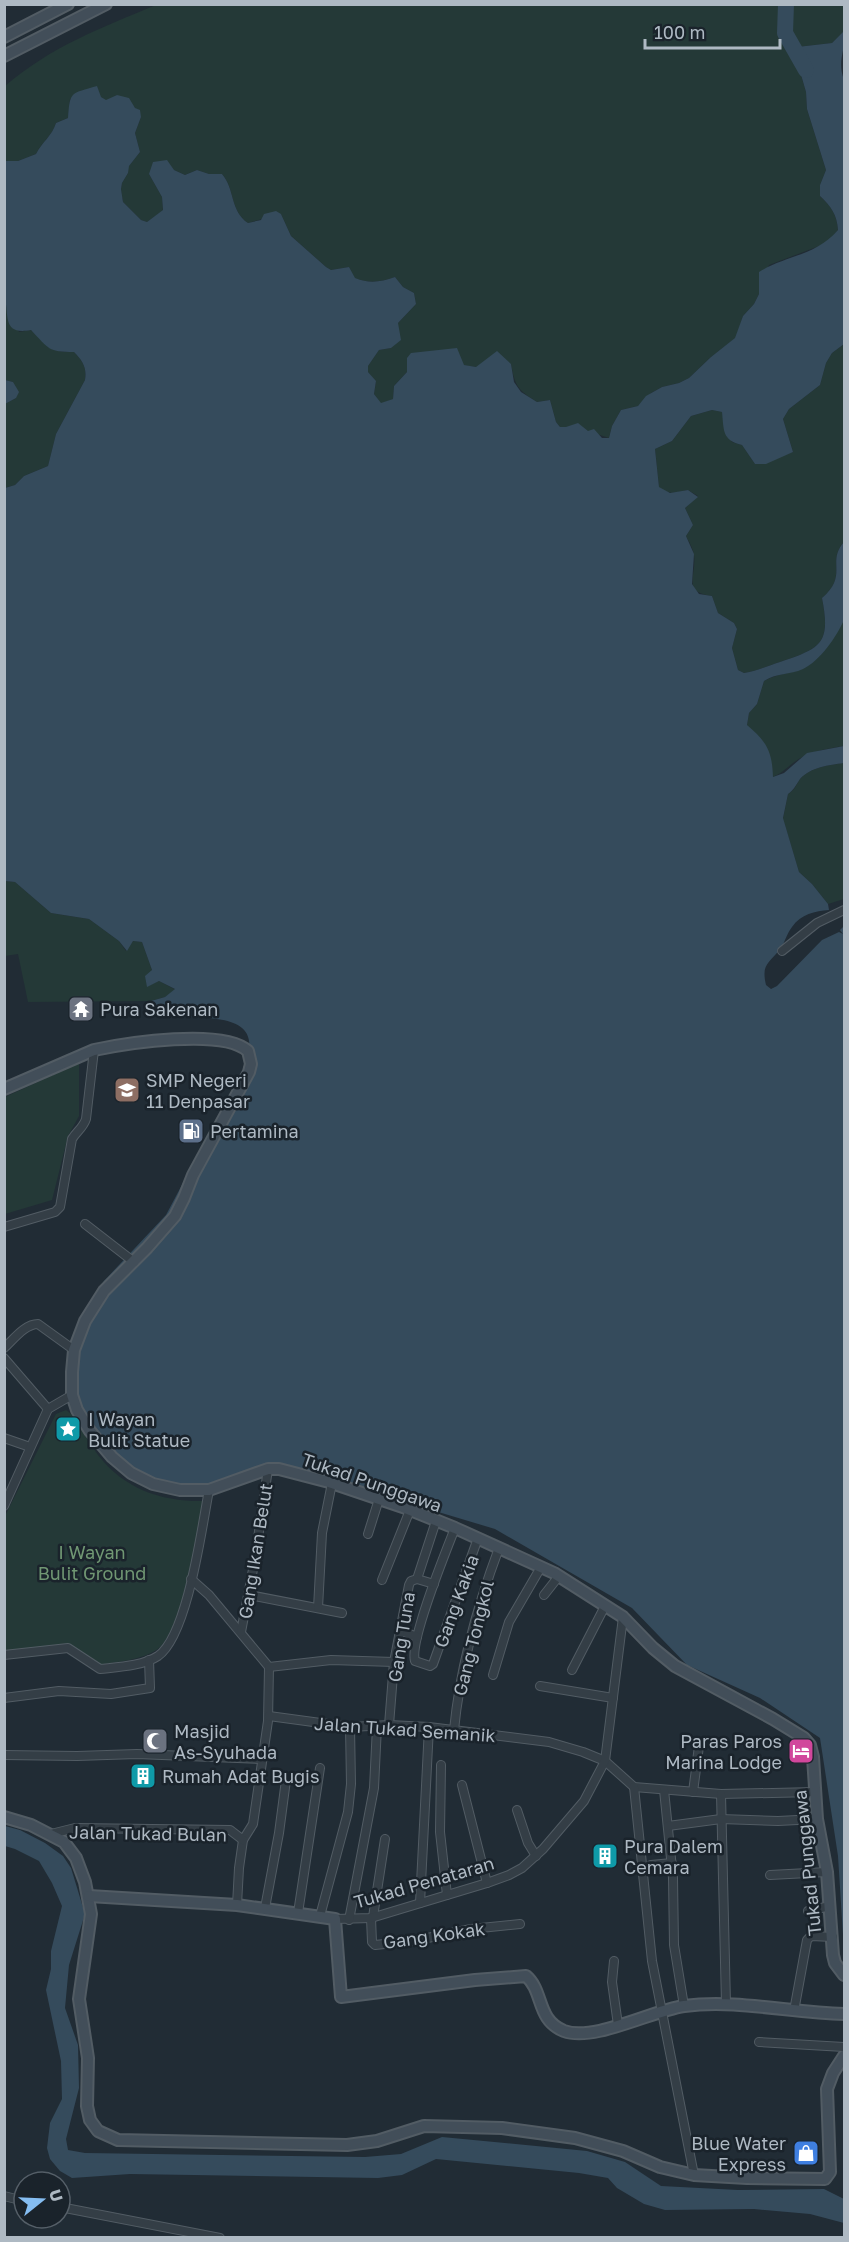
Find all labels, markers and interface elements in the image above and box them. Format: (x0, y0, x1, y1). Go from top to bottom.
scale bar (645, 12, 780, 50)
text: 100 m (654, 21, 705, 43)
temple icon: Pura Sakenan (66, 994, 96, 1024)
place label: Pura Sakenan (100, 998, 218, 1020)
place label: SMP Negeri 11 Denpasar (146, 1069, 250, 1112)
school or university icon: SMP Negeri 11 Denpasar (112, 1075, 142, 1105)
fuel station icon: Pertamina (176, 1116, 206, 1146)
place label: Pertamina (210, 1120, 299, 1142)
place label: I Wayan Bulit Statue (88, 1408, 190, 1451)
place icon: I Wayan Bulit Statue (53, 1414, 83, 1444)
street label: Tukad Punggawa (299, 1448, 445, 1516)
street label: Gang Ikan Belut (233, 1482, 277, 1620)
park label: I Wayan Bulit Ground (38, 1541, 146, 1584)
street label: Gang Kakia (429, 1552, 483, 1650)
street label: Gang Tongkol (448, 1578, 498, 1698)
street label: Gang Tuna (383, 1590, 419, 1684)
street label: Jalan Tukad Semanik (313, 1712, 497, 1746)
place label: Masjid As-Syuhada (174, 1720, 277, 1763)
mosque icon: Masjid As-Syuhada (140, 1726, 170, 1756)
place label: Paras Paros Marina Lodge (665, 1730, 782, 1773)
hotel icon: Paras Paros Marina Lodge (786, 1736, 816, 1766)
building icon: Rumah Adat Bugis (128, 1761, 158, 1791)
place label: Rumah Adat Bugis (162, 1765, 319, 1787)
street label: Tukad Punggawa (788, 1789, 826, 1937)
street label: Jalan Tukad Bulan (69, 1821, 227, 1845)
place label: Pura Dalem Cemara (624, 1835, 723, 1878)
building icon: Pura Dalem Cemara (590, 1841, 620, 1871)
street label: Tukad Penataran (351, 1851, 497, 1913)
street label: Gang Kokak (382, 1917, 486, 1953)
place label: Blue Water Express (691, 2132, 786, 2175)
shop icon: Blue Water Express (791, 2138, 821, 2168)
north arrow (12, 2170, 72, 2230)
text: U (45, 2187, 68, 2204)

